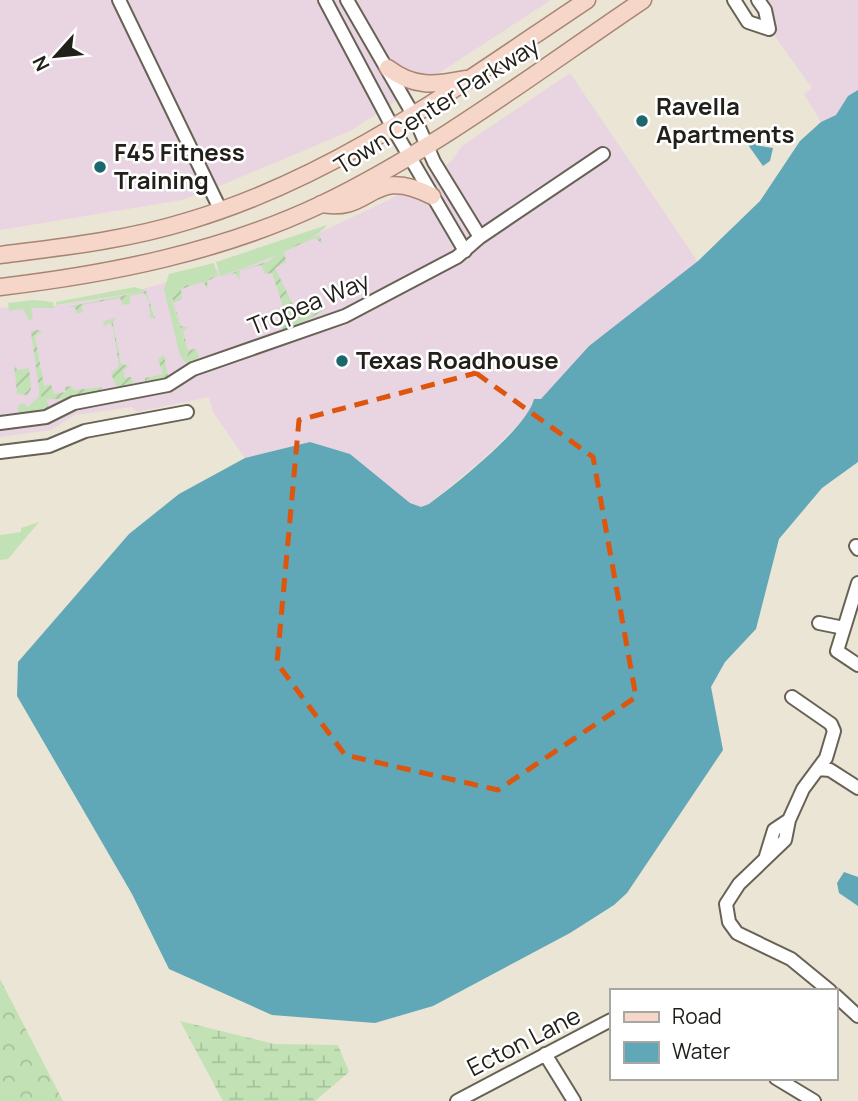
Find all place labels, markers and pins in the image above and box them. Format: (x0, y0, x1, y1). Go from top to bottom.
place label: Ravella Apartments (656, 89, 795, 150)
marker: Ravella Apartments (634, 113, 650, 129)
place label: F45 Fitness Training (114, 135, 245, 196)
marker: F45 Fitness Training (92, 159, 108, 175)
place label: Texas Roadhouse (356, 343, 559, 376)
marker: Texas Roadhouse (334, 353, 350, 369)

